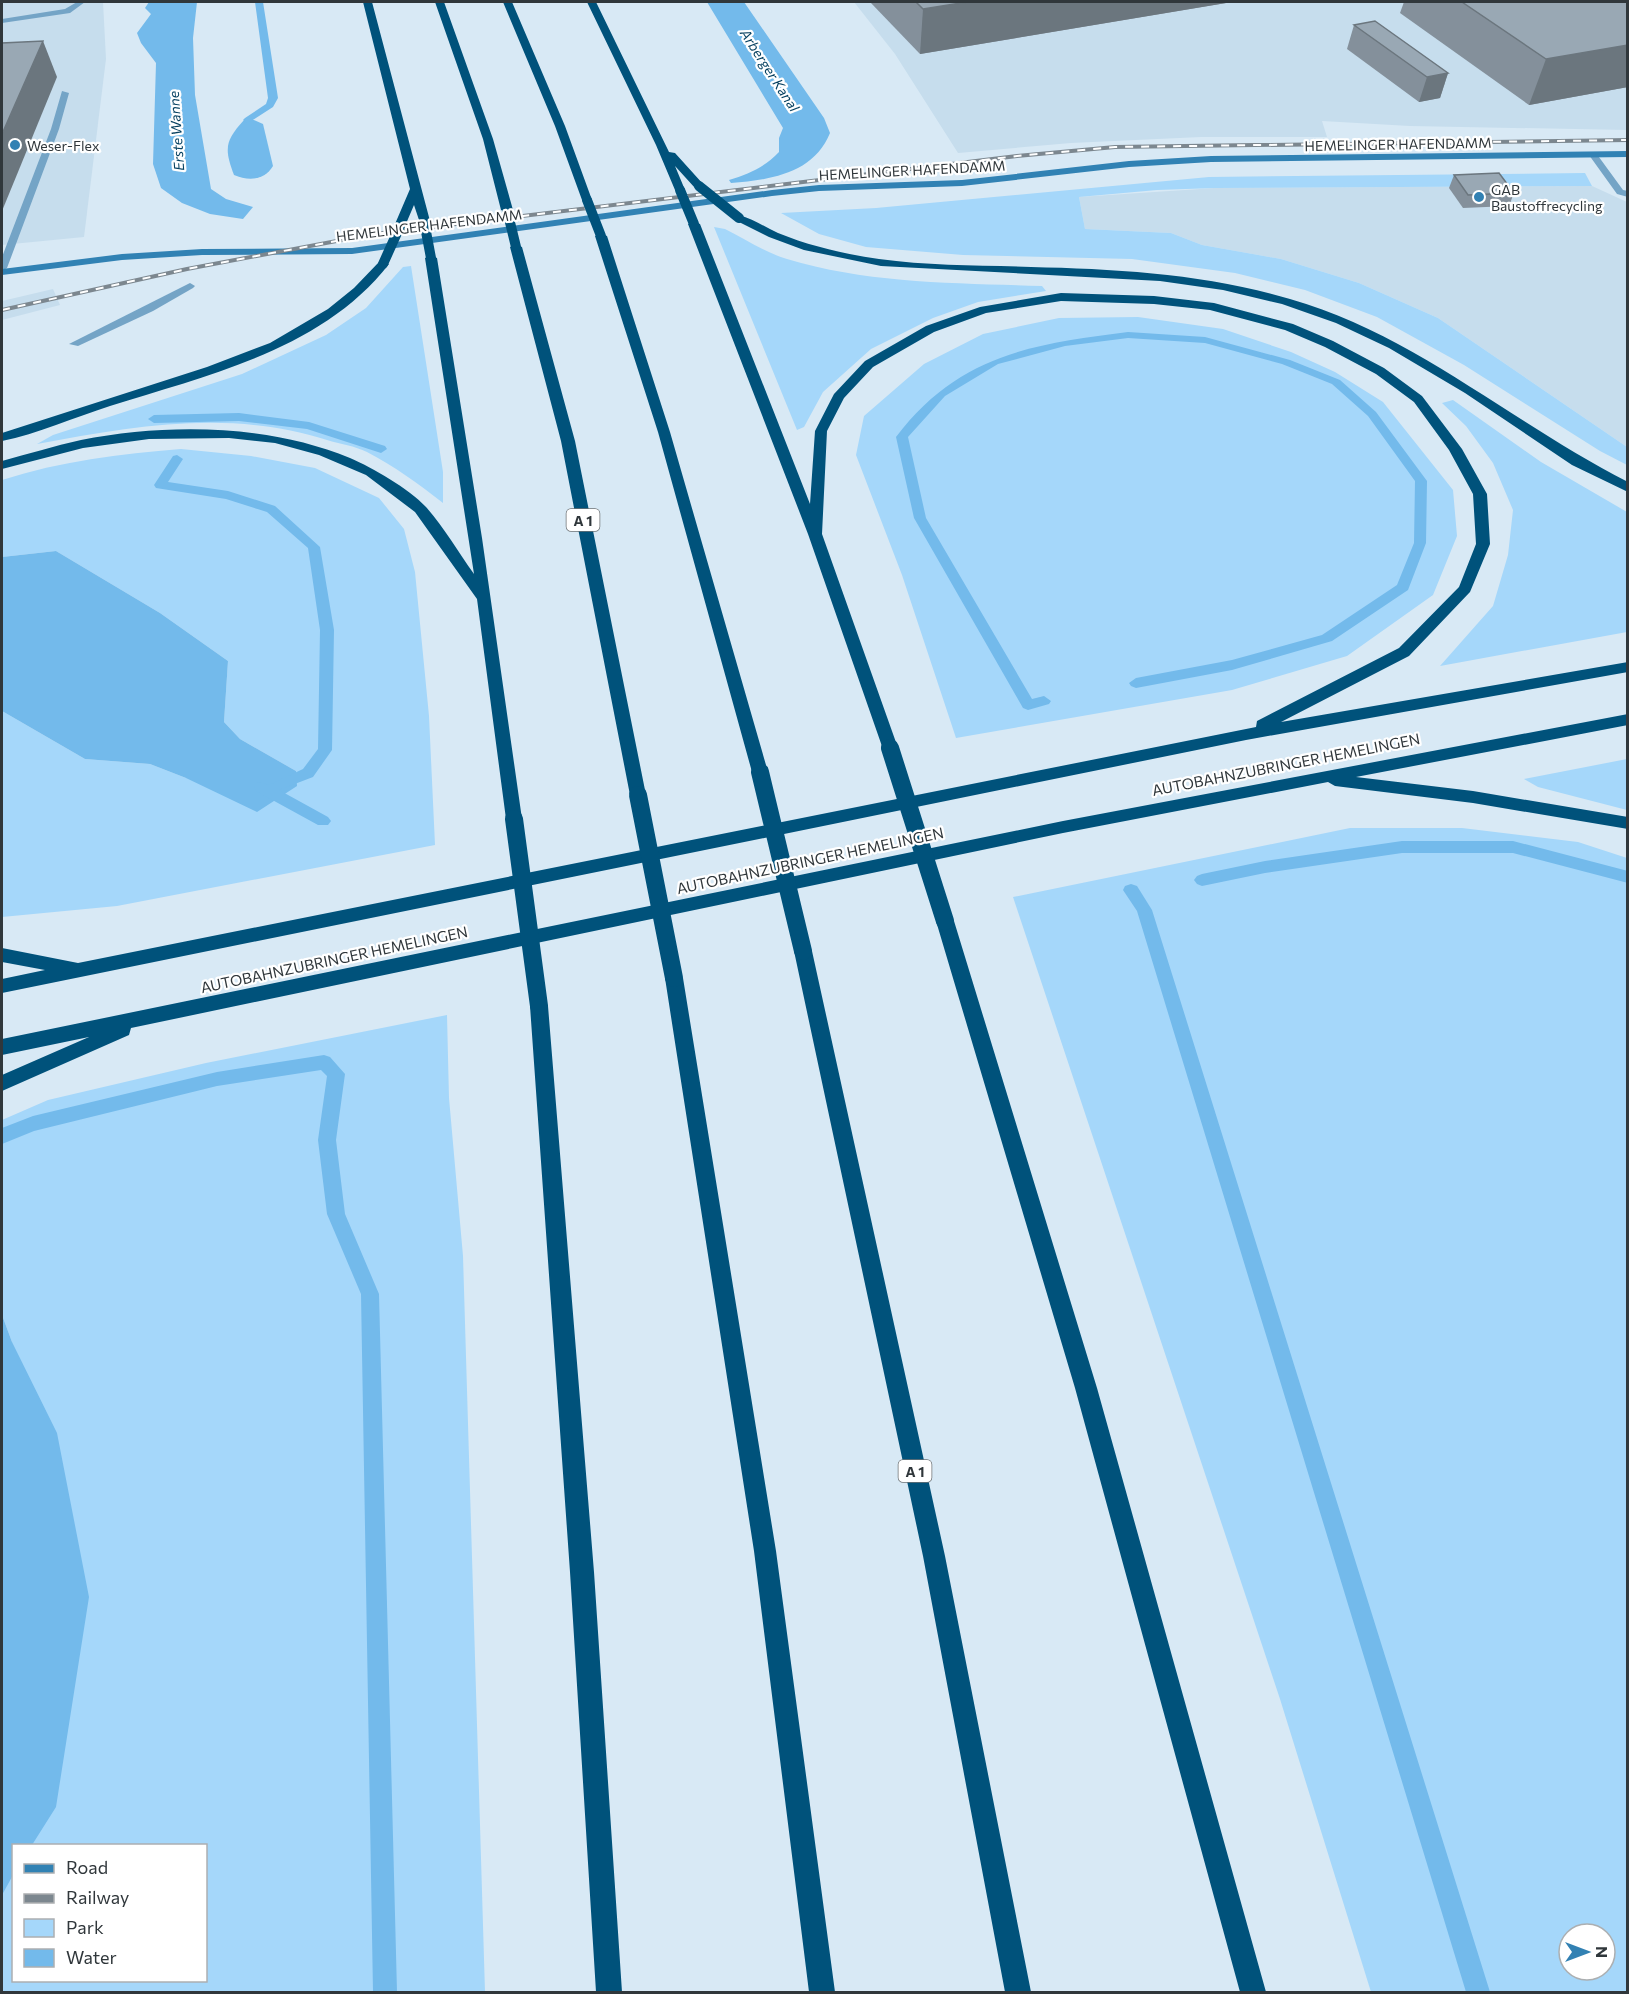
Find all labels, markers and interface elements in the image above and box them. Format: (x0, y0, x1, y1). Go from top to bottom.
water label: Arberger Kanal (736, 25, 803, 115)
water label: Erste Wanne (165, 90, 187, 171)
street label: HEMELINGER HAFENDAMM (1304, 134, 1492, 154)
place label: Weser-Flex (27, 137, 100, 154)
marker: Weser-Flex (8, 138, 22, 152)
street label: HEMELINGER HAFENDAMM (818, 157, 1006, 183)
place label: GAB Baustoffrecycling (1491, 181, 1603, 214)
marker: GAB Baustoffrecycling (1472, 190, 1486, 204)
street label: HEMELINGER HAFENDAMM (335, 205, 523, 245)
road number: A 1 (566, 509, 600, 531)
street label: AUTOBAHNZUBRINGER HEMELINGEN (1150, 729, 1422, 799)
street label: AUTOBAHNZUBRINGER HEMELINGEN (675, 823, 945, 897)
street label: AUTOBAHNZUBRINGER HEMELINGEN (199, 922, 469, 996)
road number: A 1 (898, 1460, 932, 1482)
legend (12, 1844, 207, 1982)
text: Road (66, 1856, 108, 1878)
text: Railway (66, 1886, 129, 1908)
text: Park (66, 1916, 104, 1938)
north arrow (1557, 1922, 1617, 1982)
text: Water (66, 1946, 117, 1968)
text: N (1593, 1946, 1612, 1958)

